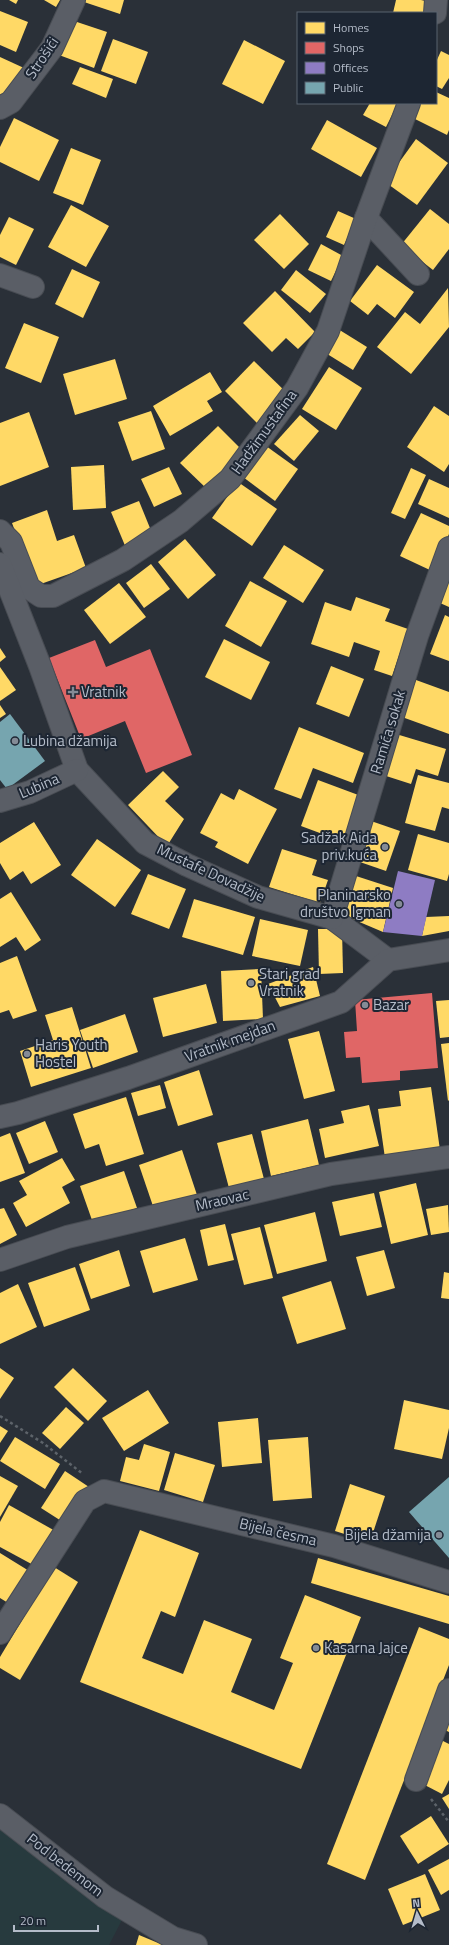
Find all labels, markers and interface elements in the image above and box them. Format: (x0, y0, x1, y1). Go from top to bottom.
legend (297, 12, 437, 104)
text: Homes (333, 18, 369, 37)
street label: Strošići (19, 32, 64, 83)
text: Shops (333, 38, 365, 57)
text: Offices (333, 58, 369, 77)
text: Public (333, 78, 363, 97)
street label: Hadžimustafina (225, 384, 303, 479)
place label: Vratnik (81, 680, 126, 703)
marker: Vratnik (68, 687, 78, 697)
street label: Ramića sokak (364, 687, 411, 777)
place label: Lubina džamija (23, 729, 118, 752)
marker: Lubina džamija (10, 736, 20, 746)
street label: Lubina (15, 767, 63, 804)
place label: Sadžak Aida priv.kuća (301, 826, 377, 866)
street label: Mustafe Dovadžije (153, 837, 269, 908)
marker: Sadžak Aida priv.kuća (380, 842, 390, 852)
place label: Planinarsko društvo Igman (300, 883, 391, 923)
marker: Planinarsko društvo Igman (394, 899, 404, 909)
place label: Stari grad Vratnik (259, 962, 320, 1002)
marker: Stari grad Vratnik (246, 978, 256, 988)
place label: Bazar (373, 993, 409, 1016)
marker: Bazar (360, 1000, 370, 1010)
street label: Vratnik mejdan (181, 1013, 278, 1068)
place label: Haris Youth Hostel (35, 1033, 108, 1073)
marker: Haris Youth Hostel (22, 1049, 32, 1059)
street label: Mraovac (193, 1182, 251, 1217)
street label: Bijela česma (237, 1511, 320, 1552)
place label: Bijela džamija (344, 1523, 431, 1546)
marker: Bijela džamija (434, 1530, 444, 1540)
place label: Kasarna Jajce (324, 1636, 408, 1659)
marker: Kasarna Jajce (311, 1643, 321, 1653)
street label: Pod bedemom (22, 1827, 109, 1902)
north arrow (397, 1893, 437, 1933)
text: N (412, 1895, 421, 1911)
scale bar (14, 1907, 98, 1933)
text: 20 m (20, 1911, 46, 1930)

